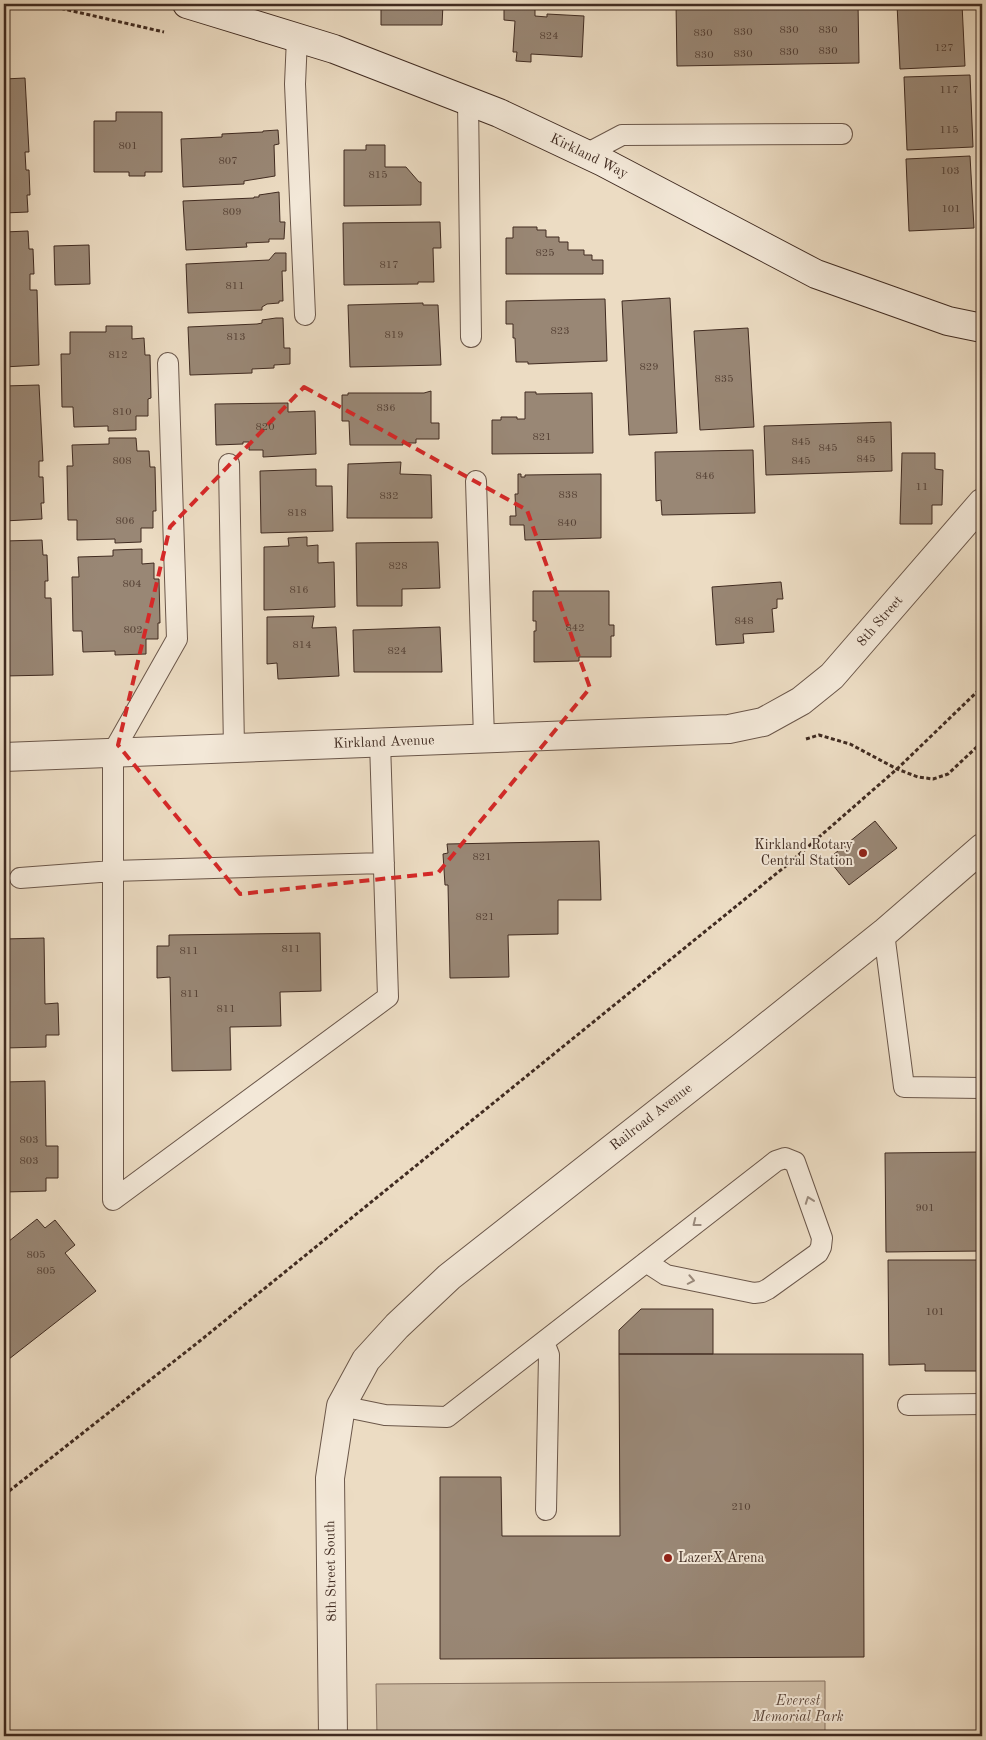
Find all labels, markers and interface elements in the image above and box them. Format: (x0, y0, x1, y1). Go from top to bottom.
house number: 830 (779, 25, 799, 36)
house number: 830 (818, 25, 838, 36)
house number: 830 (733, 27, 753, 38)
house number: 830 (693, 28, 713, 39)
house number: 824 (539, 31, 559, 42)
house number: 127 (934, 43, 954, 54)
house number: 830 (818, 46, 838, 57)
house number: 830 (779, 47, 799, 58)
house number: 830 (733, 49, 753, 60)
house number: 830 (694, 50, 714, 61)
house number: 117 (939, 85, 959, 96)
house number: 115 (939, 125, 959, 136)
street label: Kirkland Way (548, 131, 631, 181)
house number: 801 (118, 141, 138, 152)
house number: 807 (218, 156, 238, 167)
house number: 103 (940, 166, 960, 177)
house number: 815 (368, 170, 388, 181)
house number: 101 (941, 204, 961, 215)
house number: 809 (222, 207, 242, 218)
house number: 825 (535, 248, 555, 259)
house number: 817 (379, 260, 399, 271)
house number: 811 (225, 281, 245, 292)
house number: 823 (550, 326, 570, 337)
house number: 819 (384, 330, 404, 341)
house number: 813 (226, 332, 246, 343)
house number: 812 (108, 350, 128, 361)
house number: 829 (639, 362, 659, 373)
house number: 835 (714, 374, 734, 385)
house number: 836 (376, 403, 396, 414)
house number: 810 (112, 407, 132, 418)
house number: 820 (255, 422, 275, 433)
house number: 821 (532, 432, 552, 443)
house number: 845 (856, 435, 876, 446)
house number: 845 (791, 437, 811, 448)
house number: 845 (818, 443, 838, 454)
house number: 845 (856, 454, 876, 465)
house number: 808 (112, 456, 132, 467)
house number: 845 (791, 456, 811, 467)
house number: 846 (695, 471, 715, 482)
house number: 11 (916, 482, 928, 493)
house number: 838 (558, 490, 578, 501)
house number: 832 (379, 491, 399, 502)
house number: 818 (287, 508, 307, 519)
house number: 806 (115, 516, 135, 527)
house number: 840 (557, 518, 577, 529)
house number: 828 (388, 561, 408, 572)
house number: 804 (122, 579, 142, 590)
house number: 816 (289, 585, 309, 596)
street label: 8th Street (854, 593, 906, 649)
house number: 848 (734, 616, 754, 627)
house number: 842 (565, 623, 585, 634)
house number: 802 (123, 625, 143, 636)
house number: 814 (292, 640, 312, 651)
house number: 824 (387, 646, 407, 657)
street label: Kirkland Avenue (333, 733, 435, 751)
place label: Kirkland Rotary Central Station (754, 838, 854, 868)
marker: Kirkland Rotary Central Station (857, 847, 869, 859)
house number: 821 (472, 852, 492, 863)
house number: 821 (475, 912, 495, 923)
house number: 811 (281, 944, 301, 955)
house number: 811 (179, 946, 199, 957)
house number: 811 (180, 989, 200, 1000)
house number: 811 (216, 1004, 236, 1015)
street label: Railroad Avenue (607, 1081, 695, 1153)
house number: 803 (19, 1135, 39, 1146)
house number: 803 (19, 1156, 39, 1167)
one-way arrow (805, 1197, 815, 1205)
house number: 901 (915, 1203, 935, 1214)
one-way arrow (693, 1218, 702, 1226)
house number: 805 (26, 1250, 46, 1261)
house number: 805 (36, 1266, 56, 1277)
one-way arrow (686, 1274, 695, 1285)
house number: 101 (925, 1307, 945, 1318)
house number: 210 (731, 1502, 751, 1513)
street label: 8th Street South (323, 1520, 339, 1622)
place label: LazerX Arena (678, 1551, 764, 1565)
marker: LazerX Arena (662, 1552, 674, 1564)
park label: Everest Memorial Park (751, 1694, 844, 1724)

